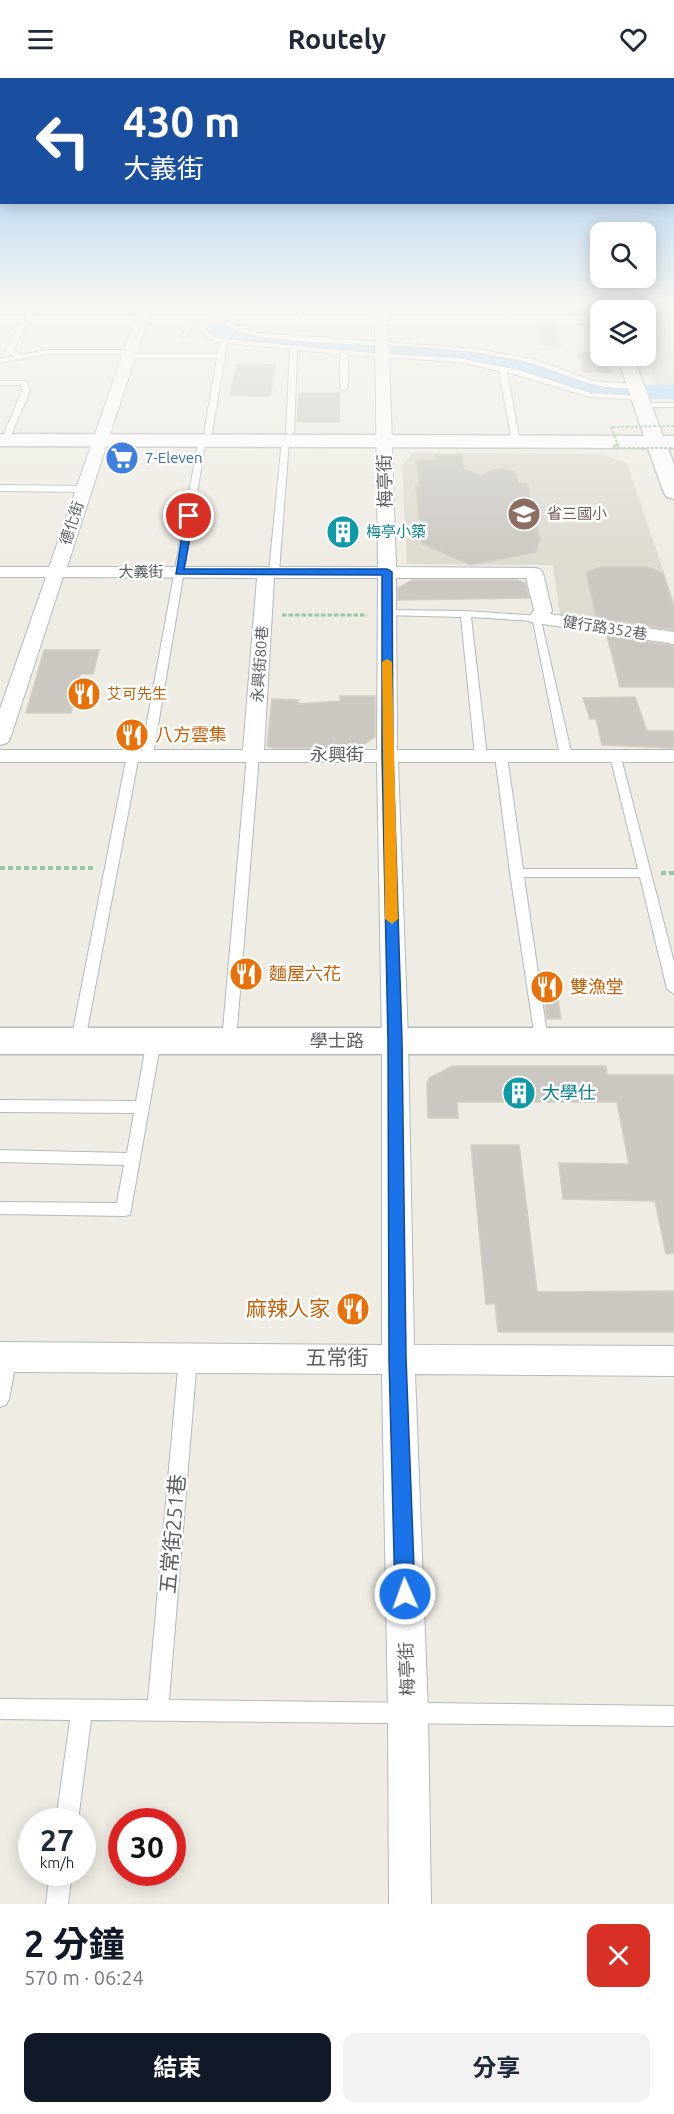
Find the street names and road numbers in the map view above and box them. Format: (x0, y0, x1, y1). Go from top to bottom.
street label: 梅亭街 (374, 454, 394, 508)
street label: 德化街 (56, 499, 87, 547)
street label: 大義街 (118, 563, 164, 580)
street label: 健行路352巷 (562, 612, 649, 643)
street label: 永興街80巷 (248, 625, 271, 703)
street label: 永興街 (310, 744, 364, 764)
street label: 學士路 (310, 1030, 364, 1050)
street label: 五常街 (306, 1345, 369, 1369)
street label: 五常街251巷 (155, 1473, 189, 1595)
street label: 梅亭街 (395, 1642, 417, 1696)

